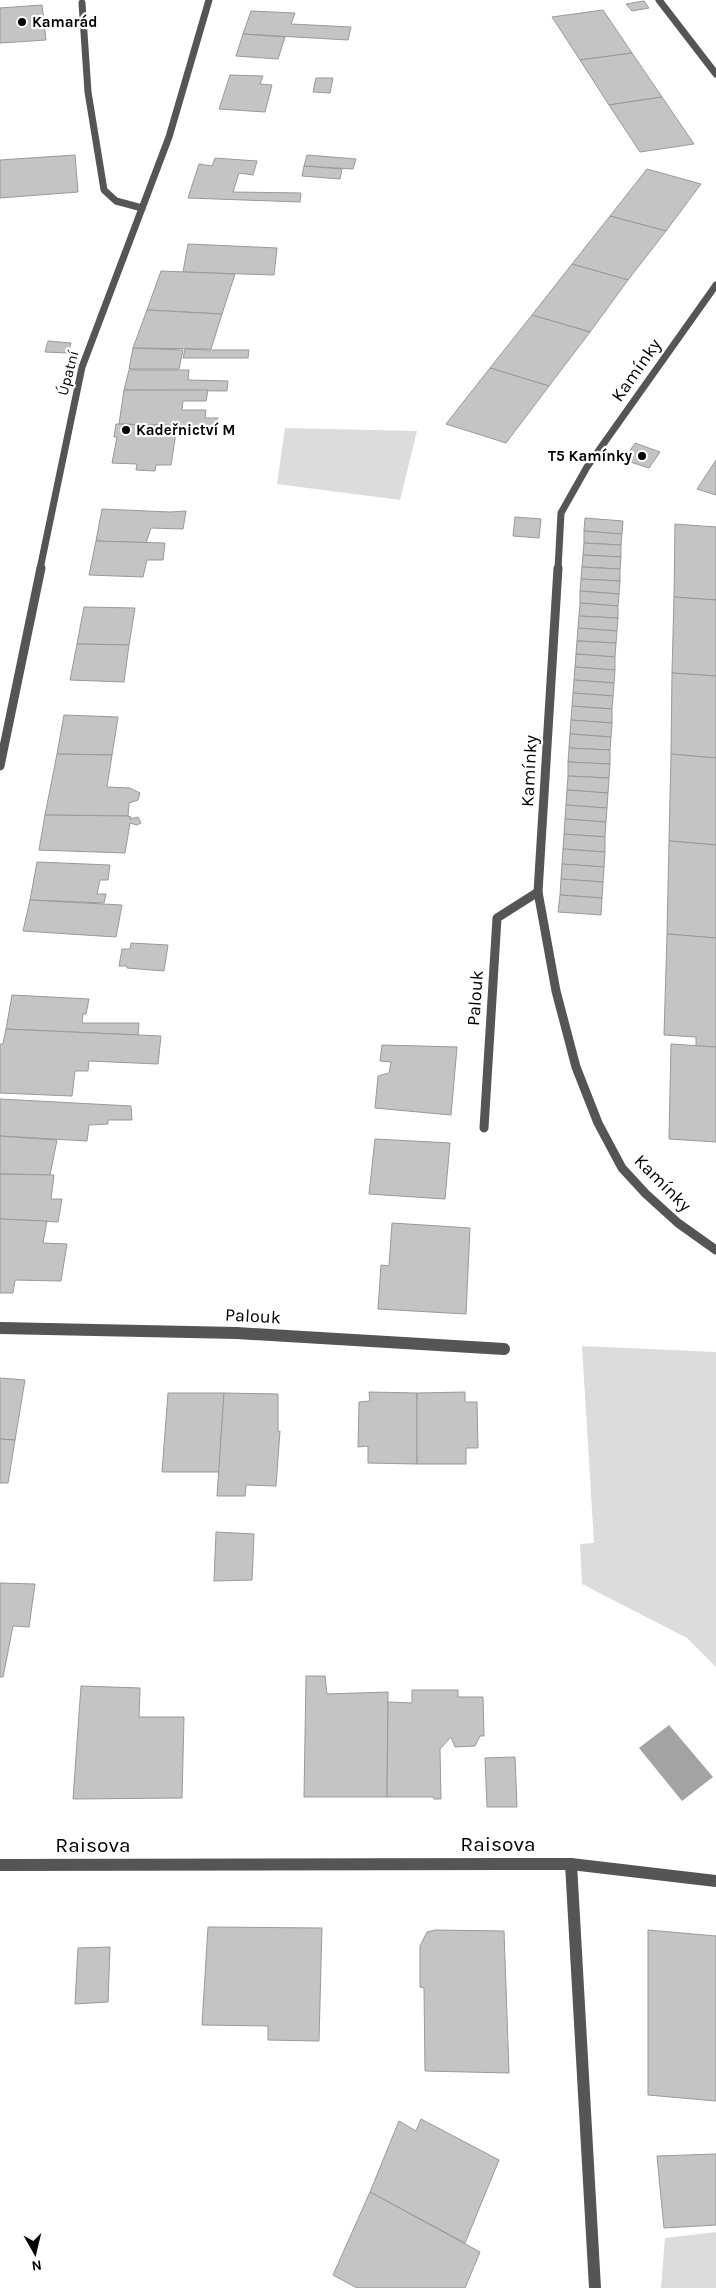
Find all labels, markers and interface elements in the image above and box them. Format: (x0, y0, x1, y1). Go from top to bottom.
place label: Kamarád (32, 13, 97, 31)
marker: Kamarád (16, 16, 28, 28)
street label: Kamínky (606, 334, 666, 406)
street label: Úpatní (53, 348, 83, 398)
place label: Kadeřnictví M (136, 421, 235, 439)
marker: Kadeřnictví M (120, 424, 132, 436)
place label: T5 Kamínky (548, 447, 632, 465)
marker: T5 Kamínky (636, 450, 648, 462)
street label: Kamínky (516, 734, 542, 808)
street label: Palouk (462, 969, 488, 1027)
street label: Kamínky (630, 1150, 697, 1217)
street label: Palouk (225, 1304, 281, 1328)
street label: Raisova (460, 1832, 536, 1856)
street label: Raisova (55, 1833, 131, 1857)
north arrow (10, 2228, 60, 2278)
text: N (31, 2256, 43, 2274)

